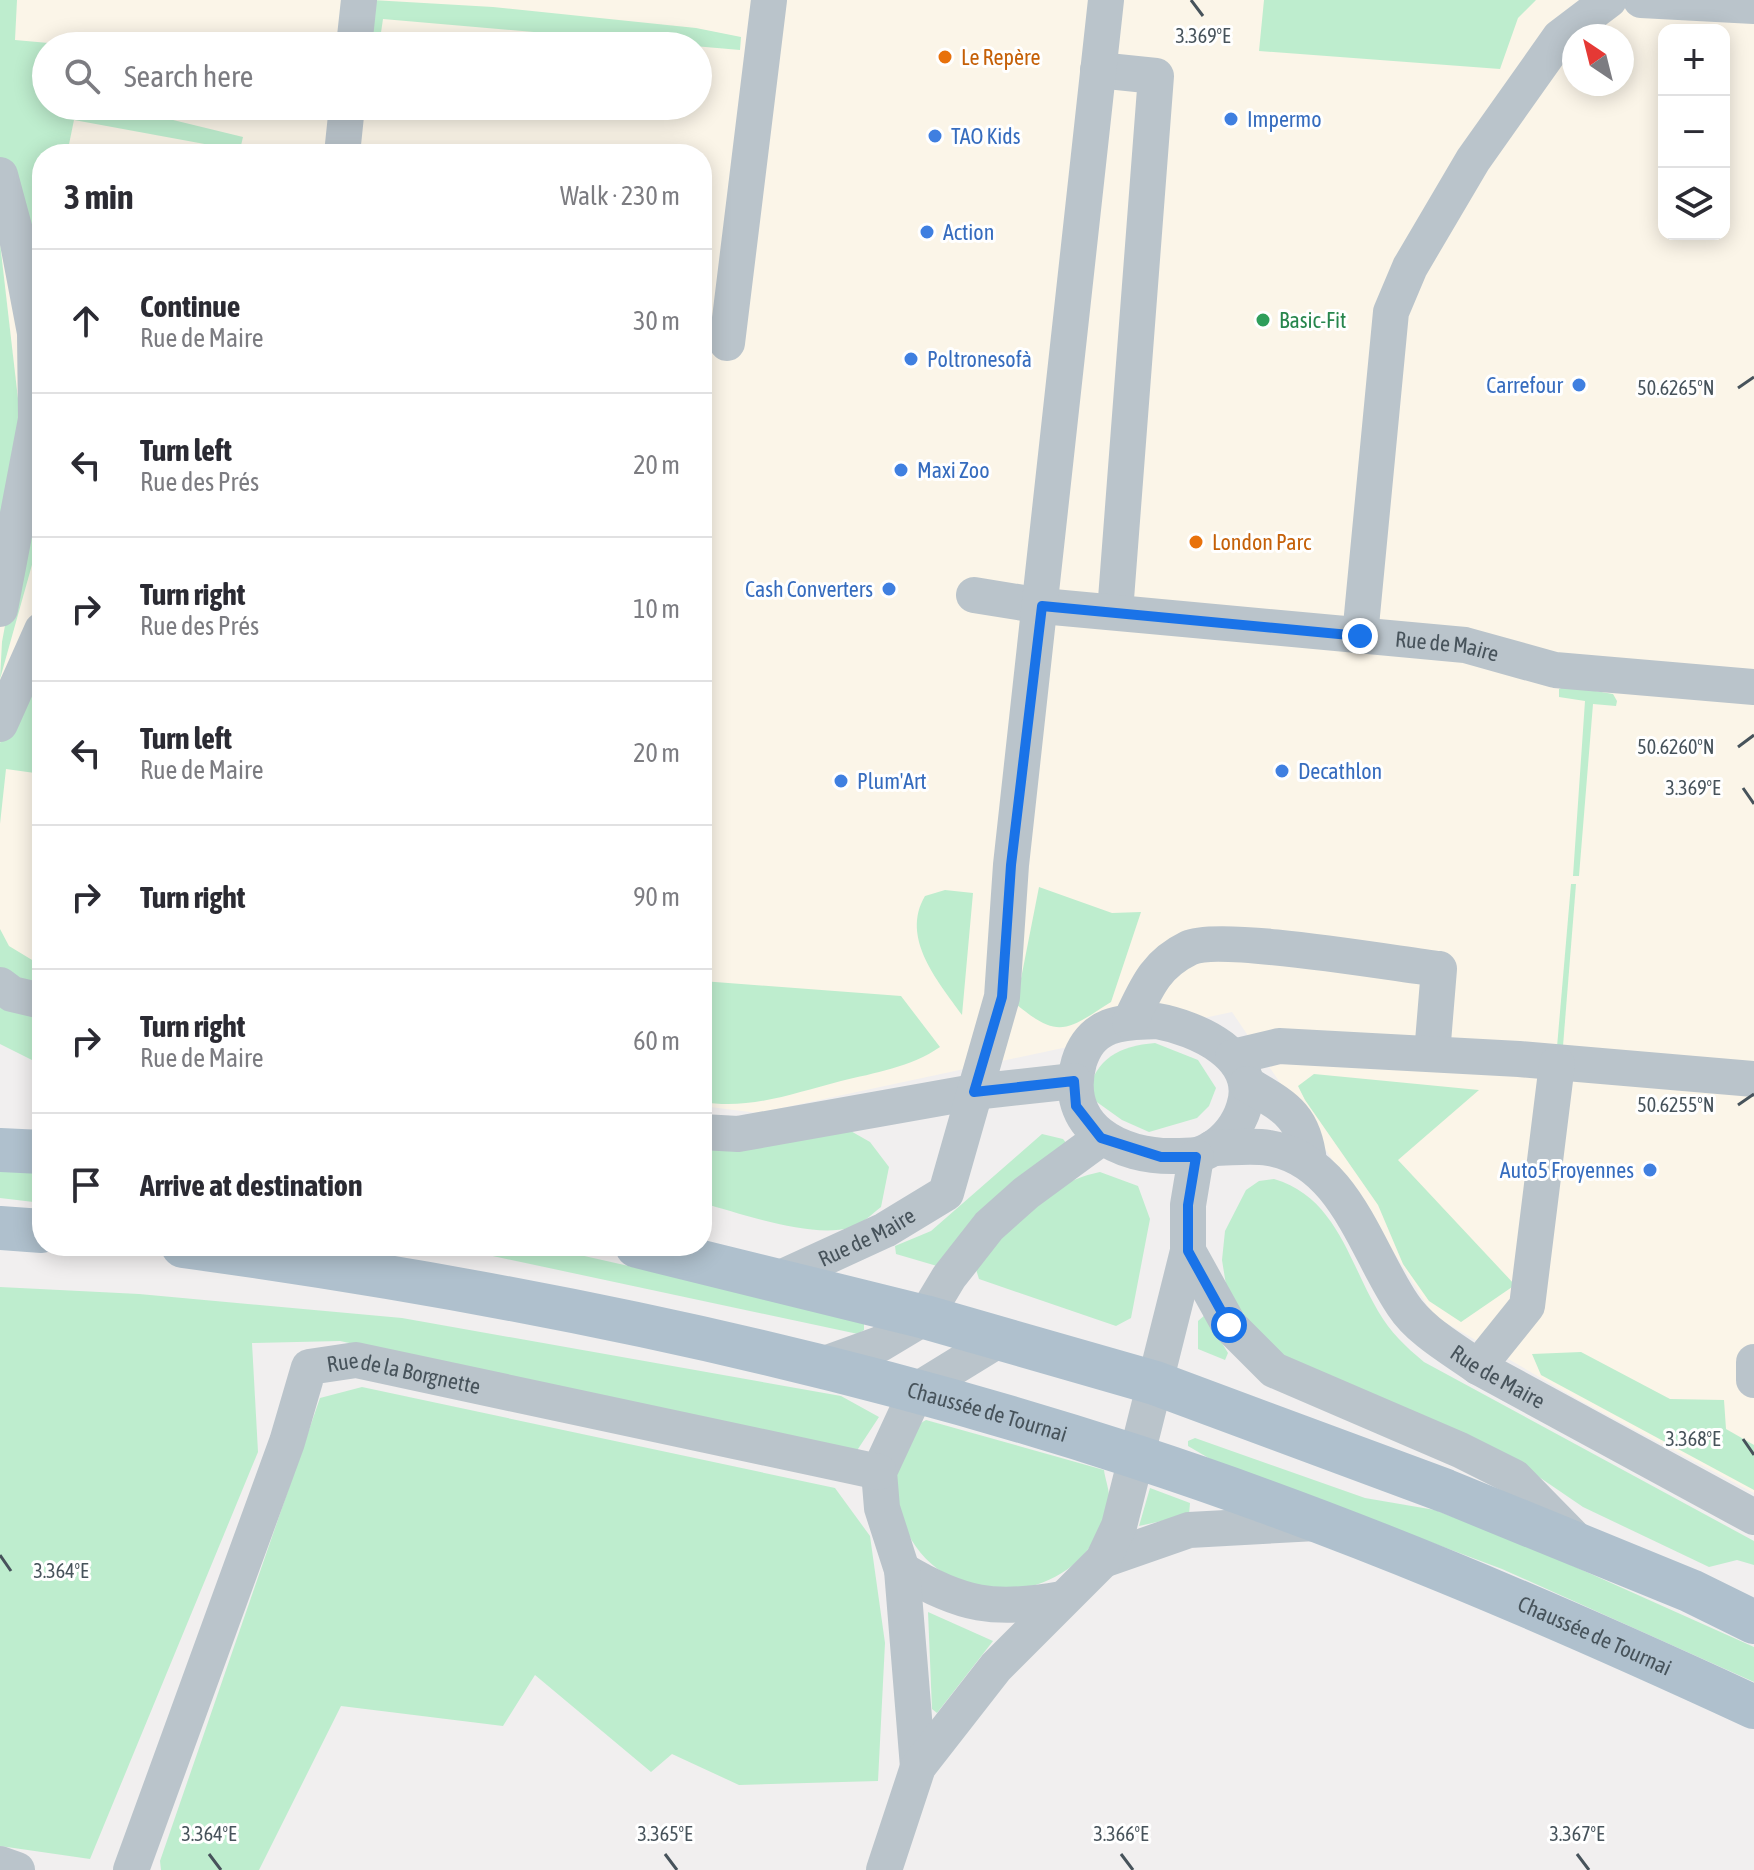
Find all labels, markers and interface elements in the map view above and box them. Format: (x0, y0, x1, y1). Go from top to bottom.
text: 3.369°E (1175, 24, 1231, 47)
north arrow (1562, 24, 1634, 96)
map controls (1658, 24, 1730, 240)
button: + (1658, 24, 1730, 96)
search box (32, 32, 712, 120)
place label: Le Repère (961, 44, 1040, 70)
marker: Le Repère (936, 48, 954, 66)
icon: search (60, 54, 104, 98)
text: Search here (124, 59, 253, 93)
button: − (1658, 96, 1730, 168)
place label: Impermo (1247, 106, 1322, 132)
marker: Impermo (1222, 110, 1240, 128)
place label: TAO Kids (951, 123, 1021, 149)
marker: TAO Kids (926, 127, 944, 145)
button: layers (1658, 168, 1730, 240)
text: 3 min (64, 177, 133, 216)
text: Walk · 230 m (560, 181, 680, 211)
place label: Action (943, 219, 994, 245)
marker: Action (918, 223, 936, 241)
text: Continue (140, 289, 240, 323)
icon: ahead (64, 299, 108, 343)
text: 30 m (633, 306, 680, 336)
place label: Basic-Fit (1279, 307, 1346, 333)
marker: Basic-Fit (1254, 311, 1272, 329)
text: Rue de Maire (140, 323, 264, 353)
place label: Poltronesofà (927, 346, 1032, 372)
marker: Poltronesofà (902, 350, 920, 368)
place label: Carrefour (1486, 372, 1563, 398)
marker: Carrefour (1570, 376, 1588, 394)
text: 50.6265°N (1637, 376, 1715, 399)
text: Turn left (140, 433, 232, 467)
icon: left (64, 443, 108, 487)
text: 20 m (633, 450, 680, 480)
place label: Maxi Zoo (917, 457, 990, 483)
marker: Maxi Zoo (892, 461, 910, 479)
text: Rue des Prés (140, 467, 259, 497)
place label: London Parc (1212, 529, 1312, 555)
marker: London Parc (1187, 533, 1205, 551)
place label: Cash Converters (745, 576, 873, 602)
text: Turn right (140, 577, 246, 611)
marker: Cash Converters (880, 580, 898, 598)
icon: right (64, 587, 108, 631)
text: 10 m (633, 594, 680, 624)
text: Rue des Prés (140, 611, 259, 641)
route end (1342, 618, 1378, 654)
street label: Rue de Maire (1394, 626, 1502, 667)
text: Turn left (140, 721, 232, 755)
icon: left (64, 731, 108, 775)
text: 50.6260°N (1637, 735, 1715, 758)
text: 20 m (633, 738, 680, 768)
text: Rue de Maire (140, 755, 264, 785)
place label: Decathlon (1298, 758, 1382, 784)
marker: Decathlon (1273, 762, 1291, 780)
place label: Plum'Art (857, 768, 927, 794)
marker: Plum'Art (832, 772, 850, 790)
text: 3.369°E (1665, 776, 1721, 799)
icon: right (64, 875, 108, 919)
text: Turn right (140, 880, 246, 914)
text: 90 m (633, 882, 680, 912)
text: Turn right (140, 1009, 246, 1043)
icon: right (64, 1019, 108, 1063)
text: 60 m (633, 1026, 680, 1056)
text: Rue de Maire (140, 1043, 264, 1073)
text: 50.6255°N (1637, 1093, 1715, 1116)
place label: Auto5 Froyennes (1500, 1157, 1634, 1183)
marker: Auto5 Froyennes (1641, 1161, 1659, 1179)
icon: arrive (64, 1163, 108, 1207)
text: Arrive at destination (140, 1168, 362, 1202)
street label: Rue de Maire (814, 1202, 920, 1272)
route start (1211, 1307, 1247, 1343)
street label: Rue de Maire (1446, 1339, 1549, 1414)
street label: Rue de la Borgnette (325, 1347, 483, 1399)
street label: Chaussée de Tournai (905, 1376, 1071, 1447)
text: 3.368°E (1665, 1427, 1721, 1450)
text: 3.364°E (33, 1559, 89, 1582)
street label: Chaussée de Tournai (1514, 1590, 1676, 1681)
text: 3.364°E (181, 1822, 237, 1845)
text: 3.365°E (637, 1822, 693, 1845)
text: 3.366°E (1093, 1822, 1149, 1845)
text: 3.367°E (1549, 1822, 1605, 1845)

